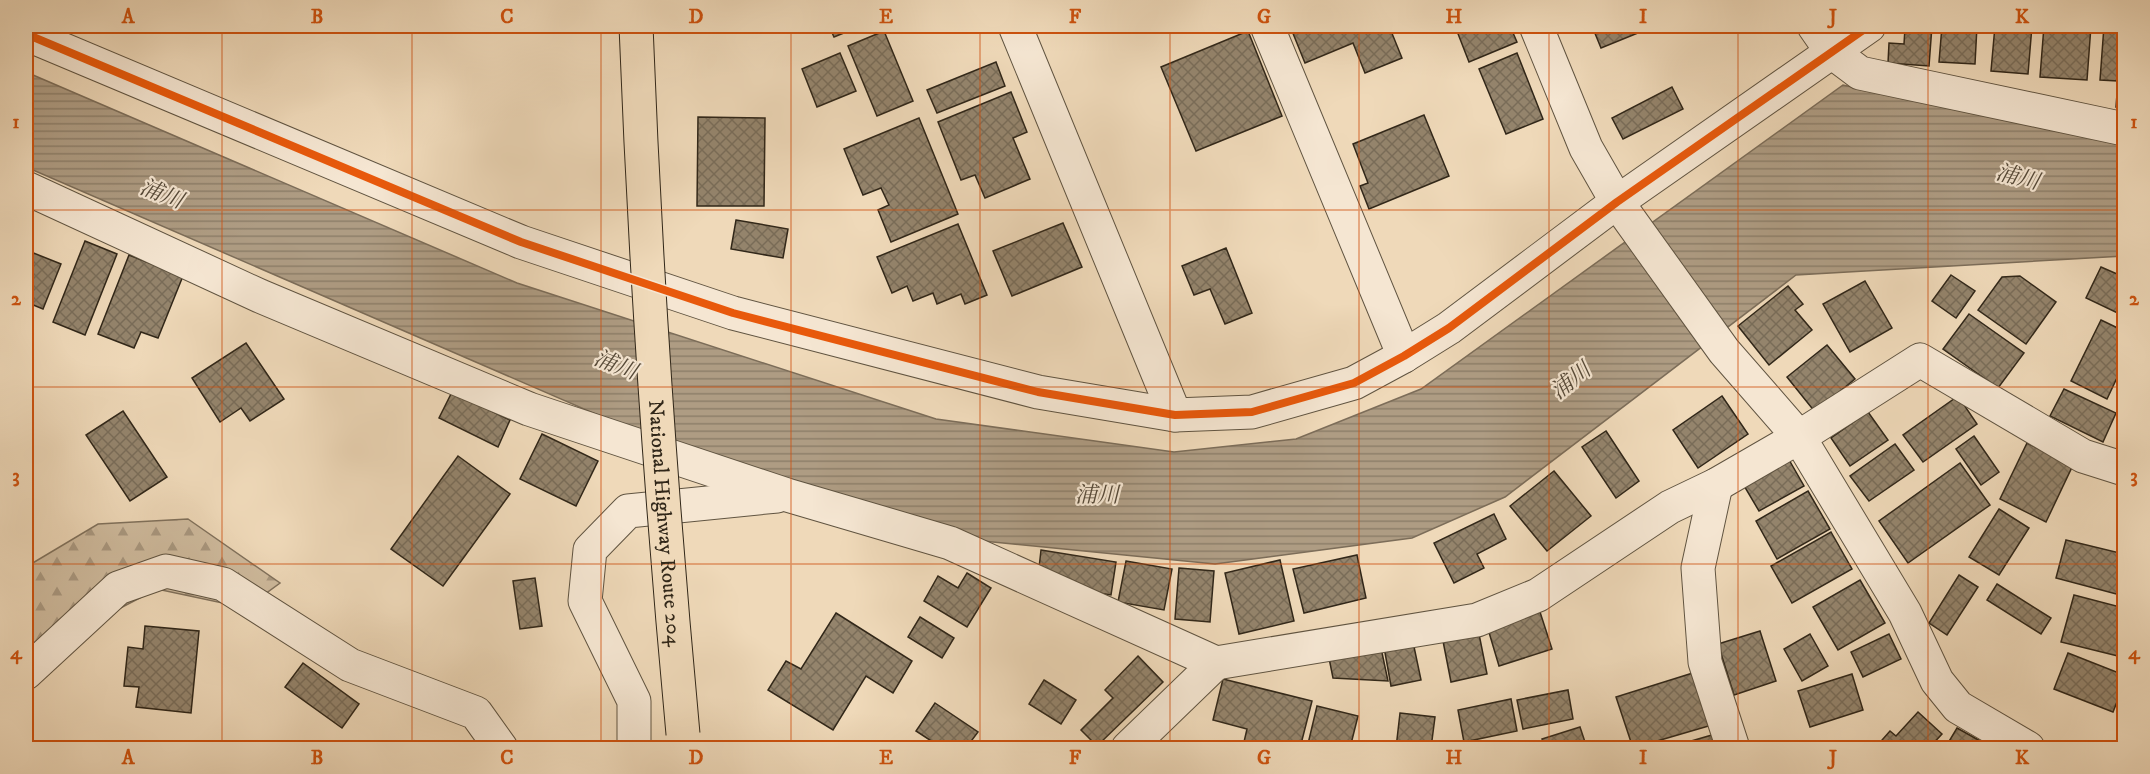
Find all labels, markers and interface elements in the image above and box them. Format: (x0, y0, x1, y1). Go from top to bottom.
text: A (121, 5, 136, 30)
text: B (311, 5, 323, 30)
text: C (500, 5, 514, 30)
text: D (689, 5, 704, 30)
text: E (879, 5, 893, 30)
text: F (1069, 5, 1082, 30)
text: G (1257, 5, 1271, 30)
text: H (1446, 5, 1463, 30)
text: I (1639, 5, 1647, 30)
text: J (1827, 5, 1837, 30)
text: K (2015, 5, 2030, 30)
text: 1 (12, 110, 20, 135)
text: 1 (2130, 110, 2138, 135)
water label: 浦川 (1993, 159, 2044, 196)
water label: 浦川 (136, 174, 189, 216)
text: 2 (11, 287, 22, 312)
text: 2 (2129, 287, 2140, 312)
water label: 浦川 (590, 345, 643, 387)
water label: 浦川 (1545, 356, 1598, 406)
street label: National Highway Route 204 (642, 399, 687, 649)
text: 3 (12, 464, 20, 489)
text: 3 (2130, 464, 2138, 489)
water label: 浦川 (1075, 482, 1121, 509)
text: 4 (10, 641, 23, 666)
text: 4 (2128, 641, 2141, 666)
text: A (121, 746, 136, 771)
text: B (311, 746, 323, 771)
text: C (500, 746, 514, 771)
text: D (689, 746, 704, 771)
text: E (879, 746, 893, 771)
text: F (1069, 746, 1082, 771)
text: G (1257, 746, 1271, 771)
text: H (1446, 746, 1463, 771)
text: I (1639, 746, 1647, 771)
text: J (1827, 746, 1837, 771)
text: K (2015, 746, 2030, 771)

